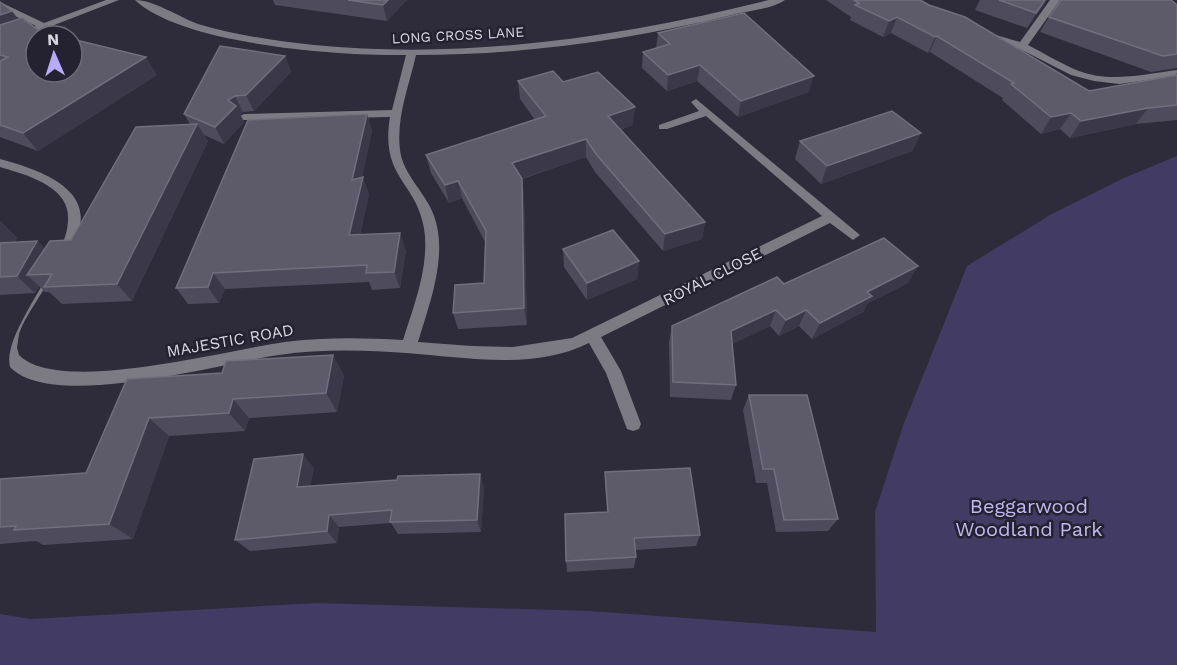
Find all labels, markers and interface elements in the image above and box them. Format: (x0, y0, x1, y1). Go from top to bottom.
north arrow (24, 24, 84, 84)
street label: LONG CROSS LANE (391, 24, 525, 46)
text: N (47, 30, 60, 49)
street label: ROYAL CLOSE (660, 243, 765, 309)
street label: MAJESTIC ROAD (165, 320, 295, 361)
park label: Beggarwood Woodland Park (955, 494, 1103, 541)

